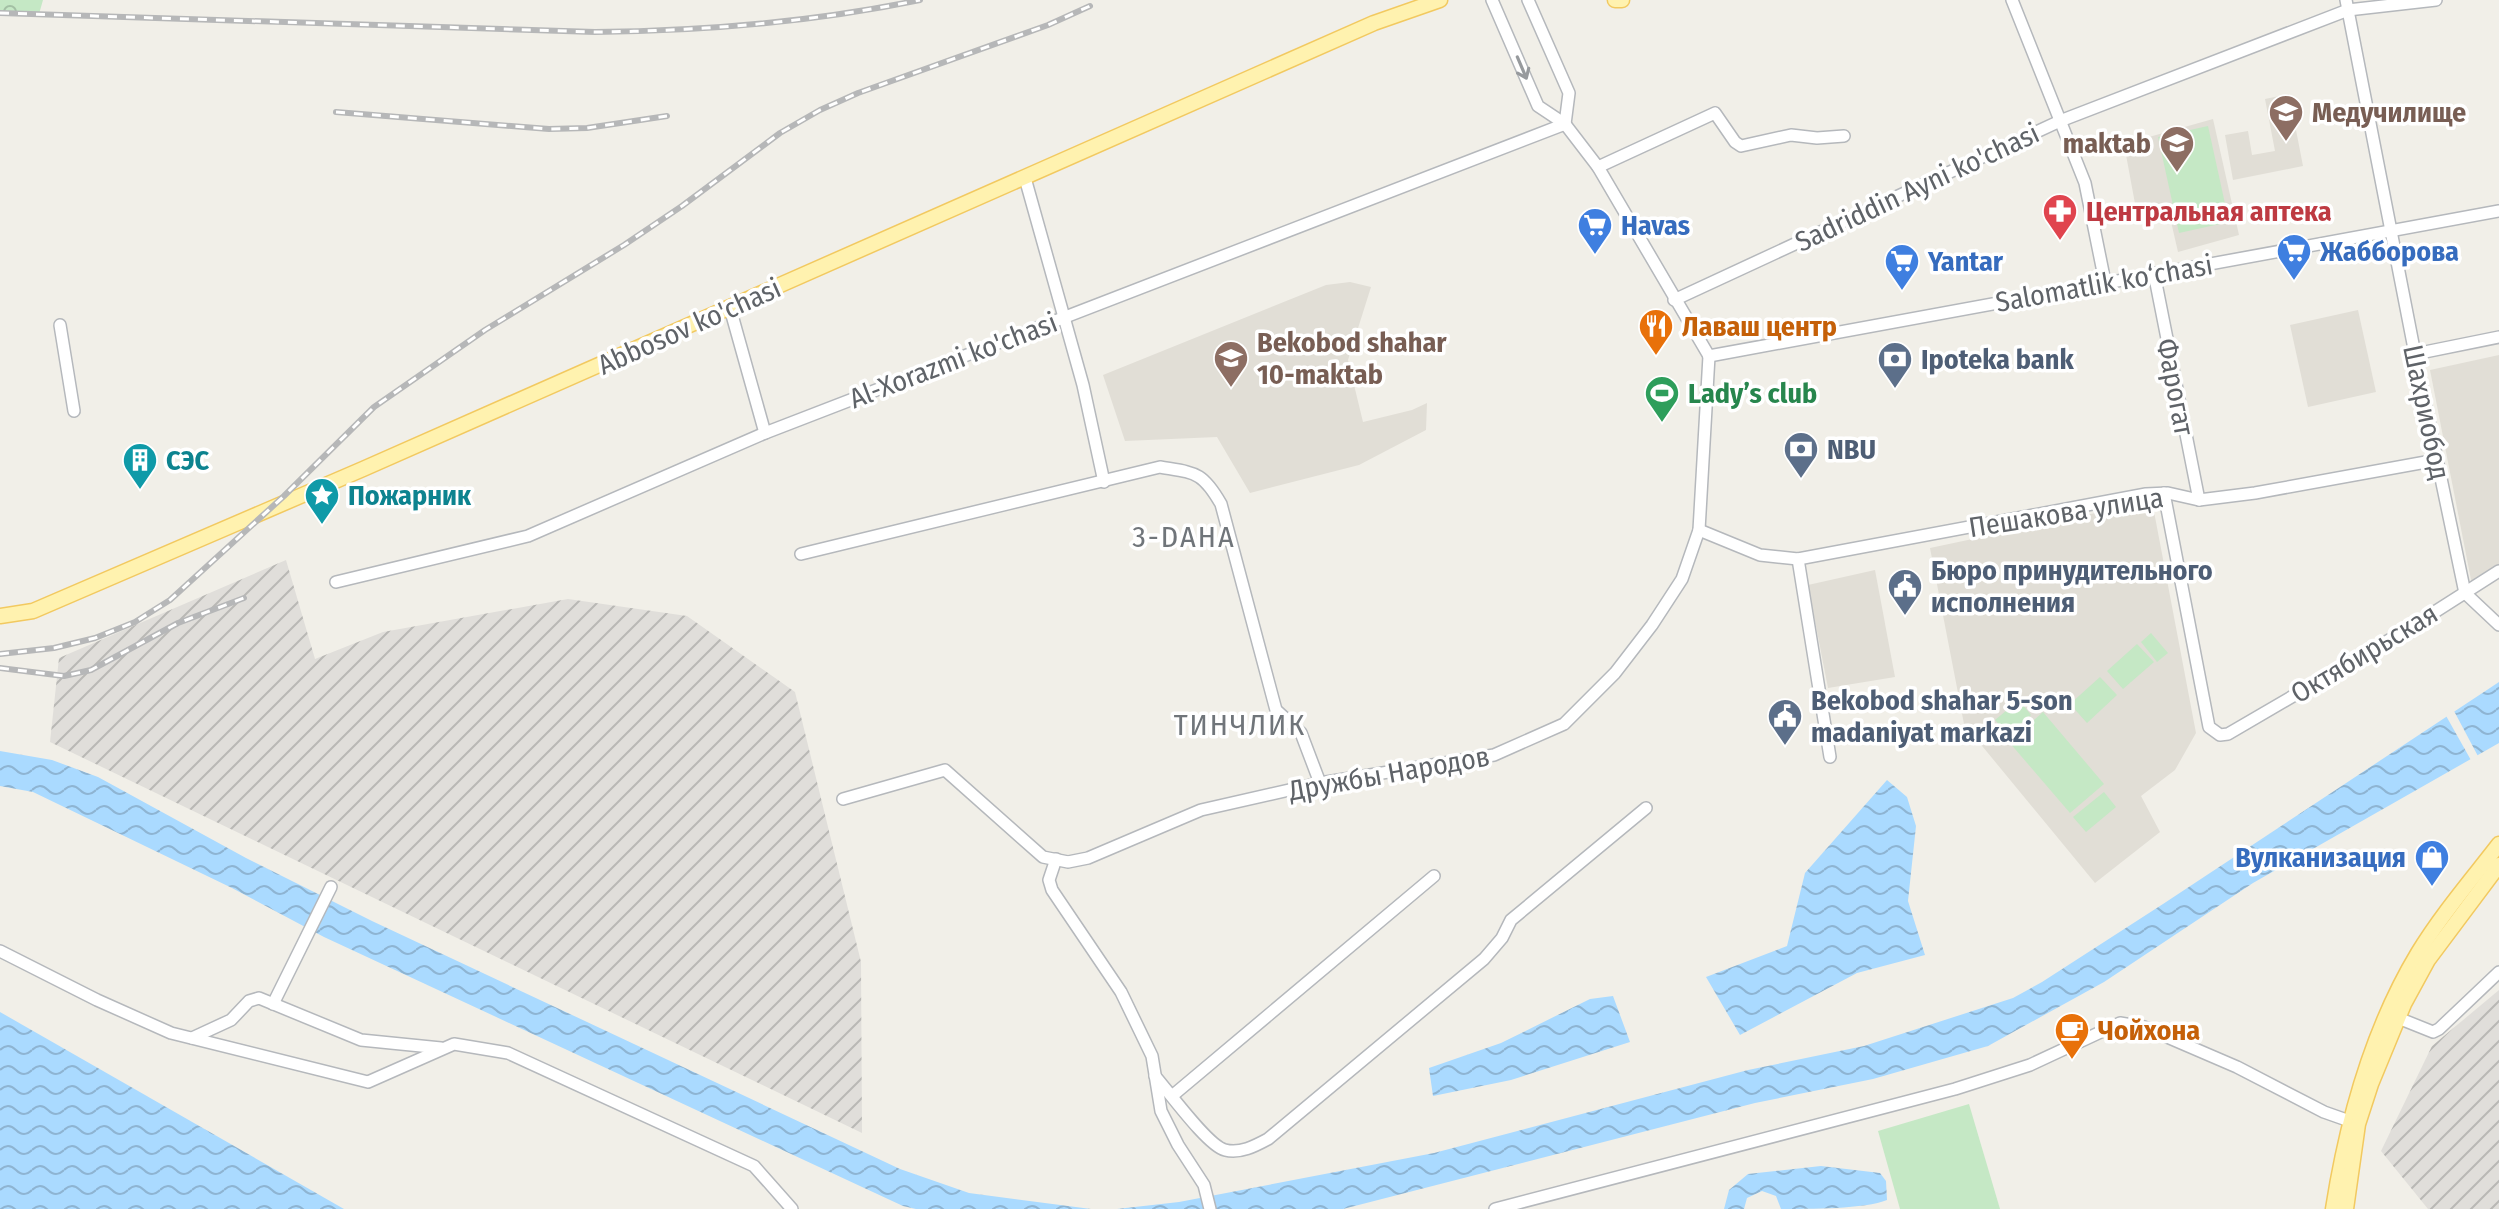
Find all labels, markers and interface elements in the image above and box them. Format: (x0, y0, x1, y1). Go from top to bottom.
one-way arrow (1515, 55, 1530, 80)
school or university icon: Медучилище (2267, 93, 2305, 143)
place label: Медучилище (2312, 96, 2466, 129)
street label: Sadriddin Ayni ko'chasi (1790, 116, 2044, 258)
school or university icon: maktab (2158, 124, 2196, 174)
place label: maktab (2063, 127, 2151, 160)
pharmacy icon: Центральная аптека (2041, 192, 2079, 242)
place label: Центральная аптека (2086, 195, 2332, 228)
supermarket icon: Havas (1576, 206, 1614, 256)
place label: Havas (1621, 209, 1690, 242)
supermarket icon: Жабборова (2275, 232, 2313, 282)
place label: Жабборова (2319, 235, 2459, 268)
supermarket icon: Yantar (1883, 242, 1921, 292)
place label: Yantar (1927, 245, 2004, 278)
street label: Salomatlik ko‘chasi (1993, 248, 2215, 319)
street label: Abbosov ko'chasi (593, 271, 786, 382)
street label: Al-Xorazmi ko'chasi (845, 306, 1062, 415)
restaurant icon: Лаваш центр (1637, 307, 1675, 357)
place label: Лаваш центр (1682, 310, 1837, 343)
place label: Bekobod shahar 10-maktab (1257, 326, 1447, 391)
street label: Фарогат (2150, 336, 2201, 439)
school or university icon: Bekobod shahar 10-maktab (1212, 339, 1250, 389)
bank icon: Ipoteka bank (1876, 340, 1914, 390)
street label: Шахриобод (2396, 342, 2457, 482)
place label: Ipoteka bank (1921, 343, 2074, 376)
sports icon: Lady’s club (1643, 374, 1681, 424)
place label: Lady’s club (1688, 377, 1817, 410)
bank icon: NBU (1782, 430, 1820, 480)
place label: NBU (1827, 433, 1876, 466)
building icon: СЭС (121, 441, 159, 491)
place label: СЭС (166, 444, 209, 477)
place icon: Пожарник (303, 476, 341, 526)
place label: Пожарник (348, 479, 472, 512)
street label: Пешакова улица (1967, 481, 2166, 544)
district label: 3-DAHA (1132, 519, 1236, 555)
place label: Бюро принудительного исполнения (1931, 554, 2213, 619)
public building icon: Бюро принудительного исполнения (1886, 567, 1924, 617)
street label: Октябирьская (2285, 597, 2444, 710)
place label: Bekobod shahar 5-son madaniyat markazi (1811, 684, 2073, 749)
public building icon: Bekobod shahar 5-son madaniyat markazi (1766, 697, 1804, 747)
district label: ТИНЧЛИК (1174, 707, 1306, 743)
street label: Дружбы Народов (1285, 740, 1492, 808)
shop icon: Вулканизация (2413, 838, 2451, 888)
place label: Вулканизация (2235, 841, 2406, 874)
cafe icon: Чойхона (2053, 1011, 2091, 1061)
place label: Чойхона (2098, 1014, 2200, 1047)

